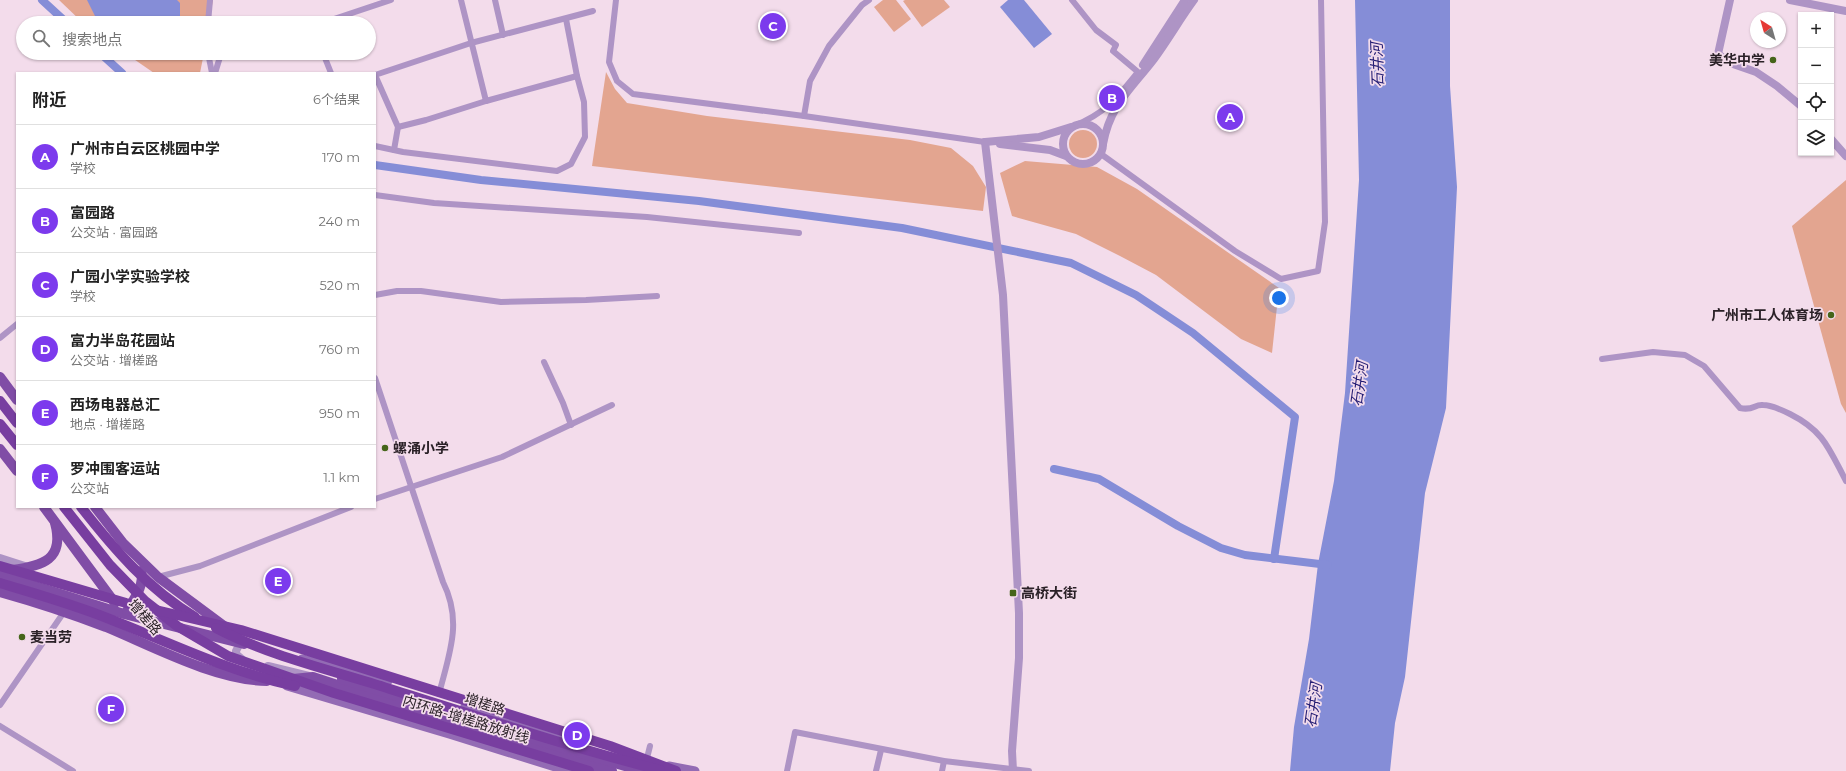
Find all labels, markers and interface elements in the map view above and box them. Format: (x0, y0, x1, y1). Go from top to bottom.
pin: C (760, 11, 786, 41)
north arrow (1750, 12, 1786, 48)
map controls (1798, 12, 1834, 156)
button: + (1798, 12, 1834, 48)
search box (16, 16, 376, 60)
icon: search (30, 27, 52, 49)
text: 搜索地点 (62, 30, 122, 49)
water label: 石井河 (1367, 39, 1387, 88)
button: − (1798, 48, 1834, 84)
place label: 美华中学 (1709, 51, 1765, 69)
marker: 美华中学 (1768, 55, 1778, 65)
pin: B (1099, 83, 1125, 113)
button: locate (1798, 84, 1834, 120)
text: 附近 (32, 90, 66, 110)
text: 6个结果 (313, 91, 360, 107)
pin: A (1217, 102, 1243, 132)
button: layers (1798, 120, 1834, 156)
text: 广州市白云区桃园中学 (70, 139, 220, 158)
text: A (40, 149, 50, 165)
text: 170 m (322, 149, 360, 165)
text: 学校 (70, 160, 96, 176)
text: 富园路 (70, 203, 115, 222)
text: B (40, 213, 50, 229)
text: 240 m (319, 213, 360, 229)
text: 公交站 · 富园路 (70, 224, 158, 240)
text: 广园小学实验学校 (70, 267, 190, 286)
text: C (40, 277, 50, 293)
text: 520 m (320, 277, 360, 293)
text: 学校 (70, 288, 96, 304)
your location (1269, 288, 1289, 308)
place label: 广州市工人体育场 (1711, 306, 1823, 324)
marker: 广州市工人体育场 (1826, 310, 1836, 320)
text: 富力半岛花园站 (70, 331, 175, 350)
text: D (40, 341, 50, 357)
text: 760 m (319, 341, 360, 357)
text: 公交站 · 增槎路 (70, 352, 158, 368)
water label: 石井河 (1346, 357, 1372, 408)
text: 西场电器总汇 (70, 395, 160, 414)
text: E (41, 405, 49, 421)
text: 950 m (319, 405, 360, 421)
text: 地点 · 增槎路 (70, 416, 145, 432)
place label: 螺涌小学 (393, 439, 449, 457)
marker: 螺涌小学 (380, 443, 390, 453)
text: 罗冲围客运站 (70, 459, 160, 478)
text: F (41, 469, 49, 485)
text: 1.1 km (323, 469, 360, 485)
text: 公交站 (70, 480, 109, 496)
pin: E (265, 566, 291, 596)
place label: 高桥大街 (1021, 584, 1077, 602)
marker: 高桥大街 (1008, 588, 1018, 598)
street label: 增槎路 (124, 595, 166, 639)
place label: 麦当劳 (30, 628, 72, 646)
marker: 麦当劳 (17, 632, 27, 642)
water label: 石井河 (1300, 678, 1326, 729)
street label: 增槎路 (462, 689, 508, 719)
street label: 内环路-增槎路放射线 (401, 691, 531, 747)
pin: F (98, 694, 124, 724)
pin: D (564, 720, 590, 750)

